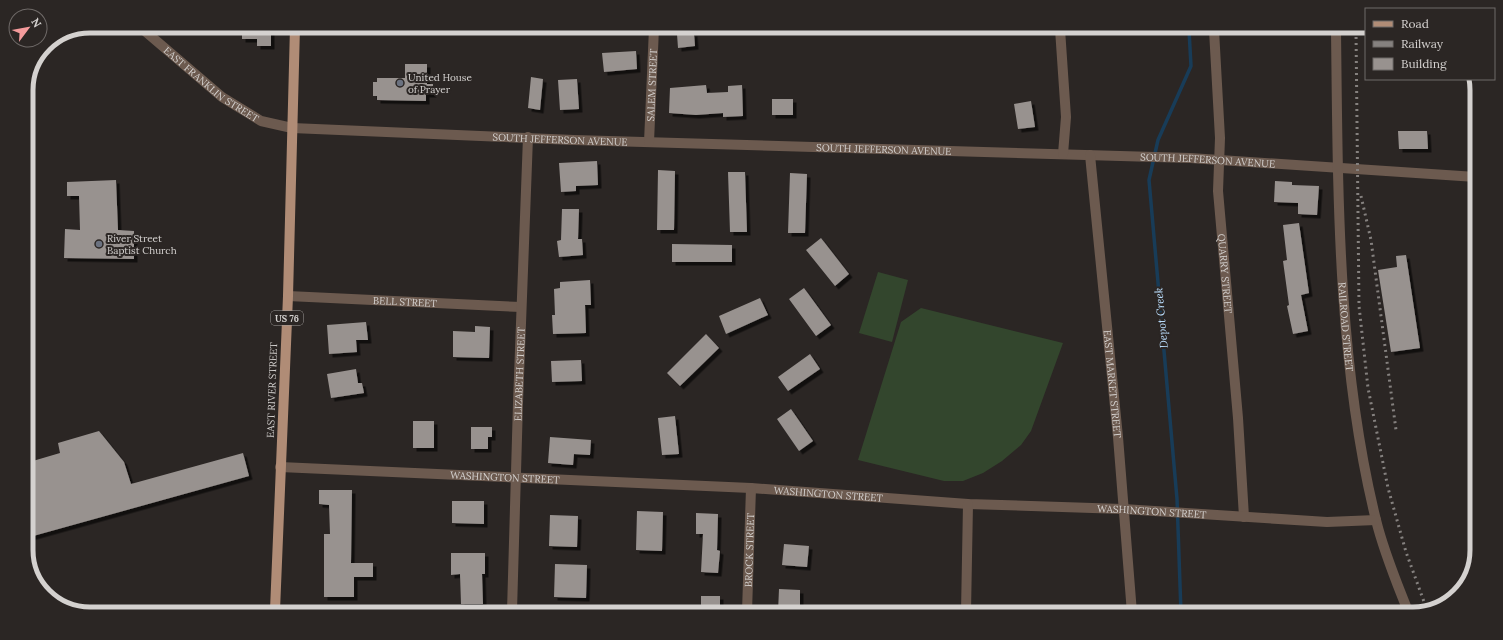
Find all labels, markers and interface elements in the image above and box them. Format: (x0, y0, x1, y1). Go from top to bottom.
north arrow (8, 8, 48, 48)
legend (1365, 8, 1495, 80)
text: N (28, 15, 45, 30)
text: Road (1401, 16, 1429, 31)
text: Railway (1401, 36, 1444, 51)
street label: EAST FRANKLIN STREET (161, 44, 262, 125)
street label: SALEM STREET (643, 48, 660, 122)
text: Building (1401, 56, 1447, 71)
place label: United House of Prayer (408, 71, 472, 96)
marker: United House of Prayer (395, 78, 405, 88)
street label: SOUTH JEFFERSON AVENUE (492, 130, 628, 148)
street label: SOUTH JEFFERSON AVENUE (816, 141, 952, 158)
street label: SOUTH JEFFERSON AVENUE (1140, 150, 1276, 170)
place label: River Street Baptist Church (107, 232, 177, 257)
street label: QUARRY STREET (1215, 233, 1235, 315)
marker: River Street Baptist Church (94, 239, 104, 249)
street label: RAILROAD STREET (1336, 282, 1357, 373)
water label: Depot Creek (1151, 287, 1171, 349)
street label: BELL STREET (373, 294, 438, 310)
road number: US 76 (271, 311, 303, 325)
street label: ELIZABETH STREET (511, 326, 527, 421)
street label: EAST MARKET STREET (1101, 329, 1125, 439)
street label: EAST RIVER STREET (264, 341, 280, 438)
street label: WASHINGTON STREET (450, 468, 560, 486)
street label: WASHINGTON STREET (773, 483, 884, 504)
street label: WASHINGTON STREET (1097, 502, 1207, 521)
street label: BROCK STREET (741, 512, 757, 587)

